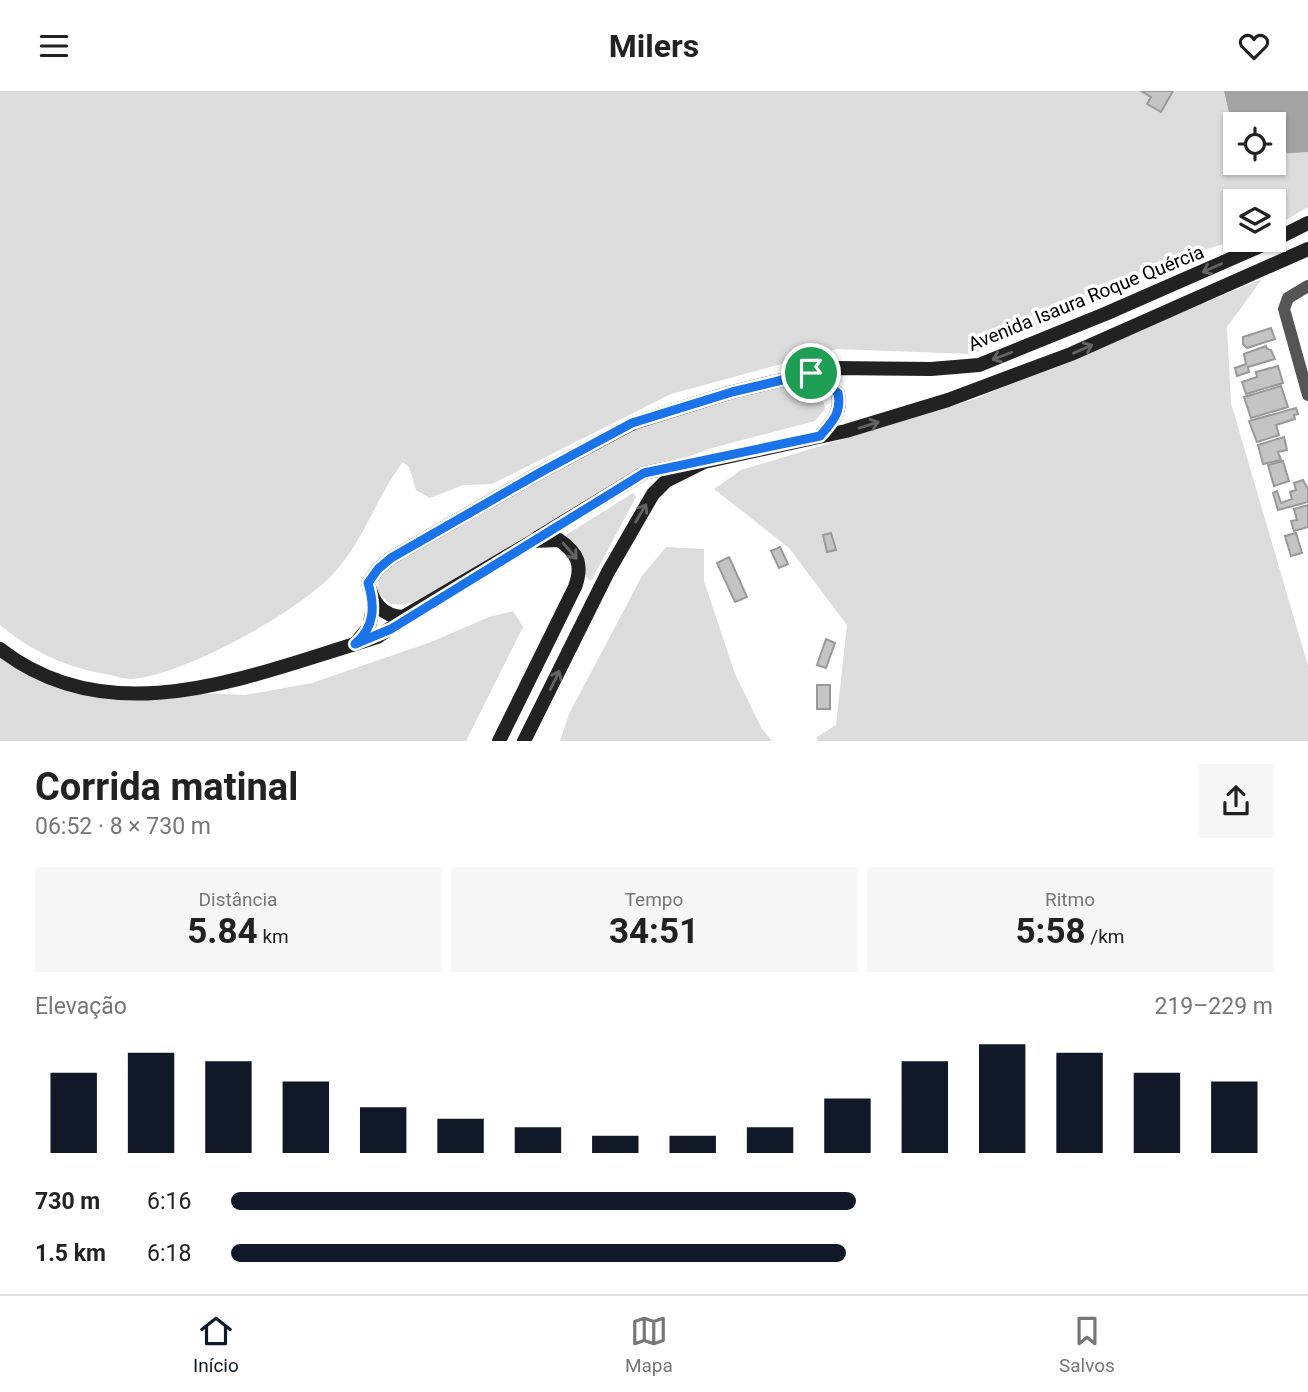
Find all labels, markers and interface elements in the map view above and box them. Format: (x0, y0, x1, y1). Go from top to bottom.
icon: menu (35, 27, 73, 65)
text: Milers (609, 27, 699, 65)
icon: heart (1235, 27, 1273, 65)
map controls (1223, 112, 1286, 252)
button: locate (1223, 112, 1286, 175)
button: layers (1223, 189, 1286, 252)
street label: Avenida Isaura Roque Quércia (965, 240, 1207, 356)
one-way arrow (1201, 262, 1223, 275)
one-way arrow (1072, 342, 1093, 355)
pin (781, 343, 841, 403)
one-way arrow (991, 351, 1013, 363)
icon: arrive (792, 354, 830, 392)
one-way arrow (857, 417, 879, 430)
one-way arrow (635, 503, 649, 523)
one-way arrow (562, 542, 578, 560)
one-way arrow (548, 670, 562, 691)
button: share (1199, 764, 1273, 838)
text: Corrida matinal (35, 765, 298, 809)
text: 06:52 · 8 × 730 m (35, 813, 211, 840)
text: Distância (199, 888, 277, 911)
text: Tempo (625, 888, 683, 911)
text: Ritmo (1045, 888, 1095, 911)
text: 5.84 (187, 911, 258, 952)
text: 34:51 (609, 911, 699, 952)
text: 5:58 (1016, 911, 1086, 952)
text: km (258, 925, 289, 948)
text: /km (1086, 925, 1124, 948)
text: Elevação (35, 993, 127, 1020)
text: 219–229 m (1154, 993, 1273, 1020)
text: 730 m (35, 1188, 100, 1215)
text: 6:16 (147, 1188, 191, 1215)
text: 1.5 km (35, 1240, 106, 1267)
text: 6:18 (147, 1240, 191, 1267)
tab: Início (193, 1312, 239, 1377)
tab: Mapa (625, 1312, 673, 1377)
tab: Salvos (1059, 1312, 1115, 1377)

